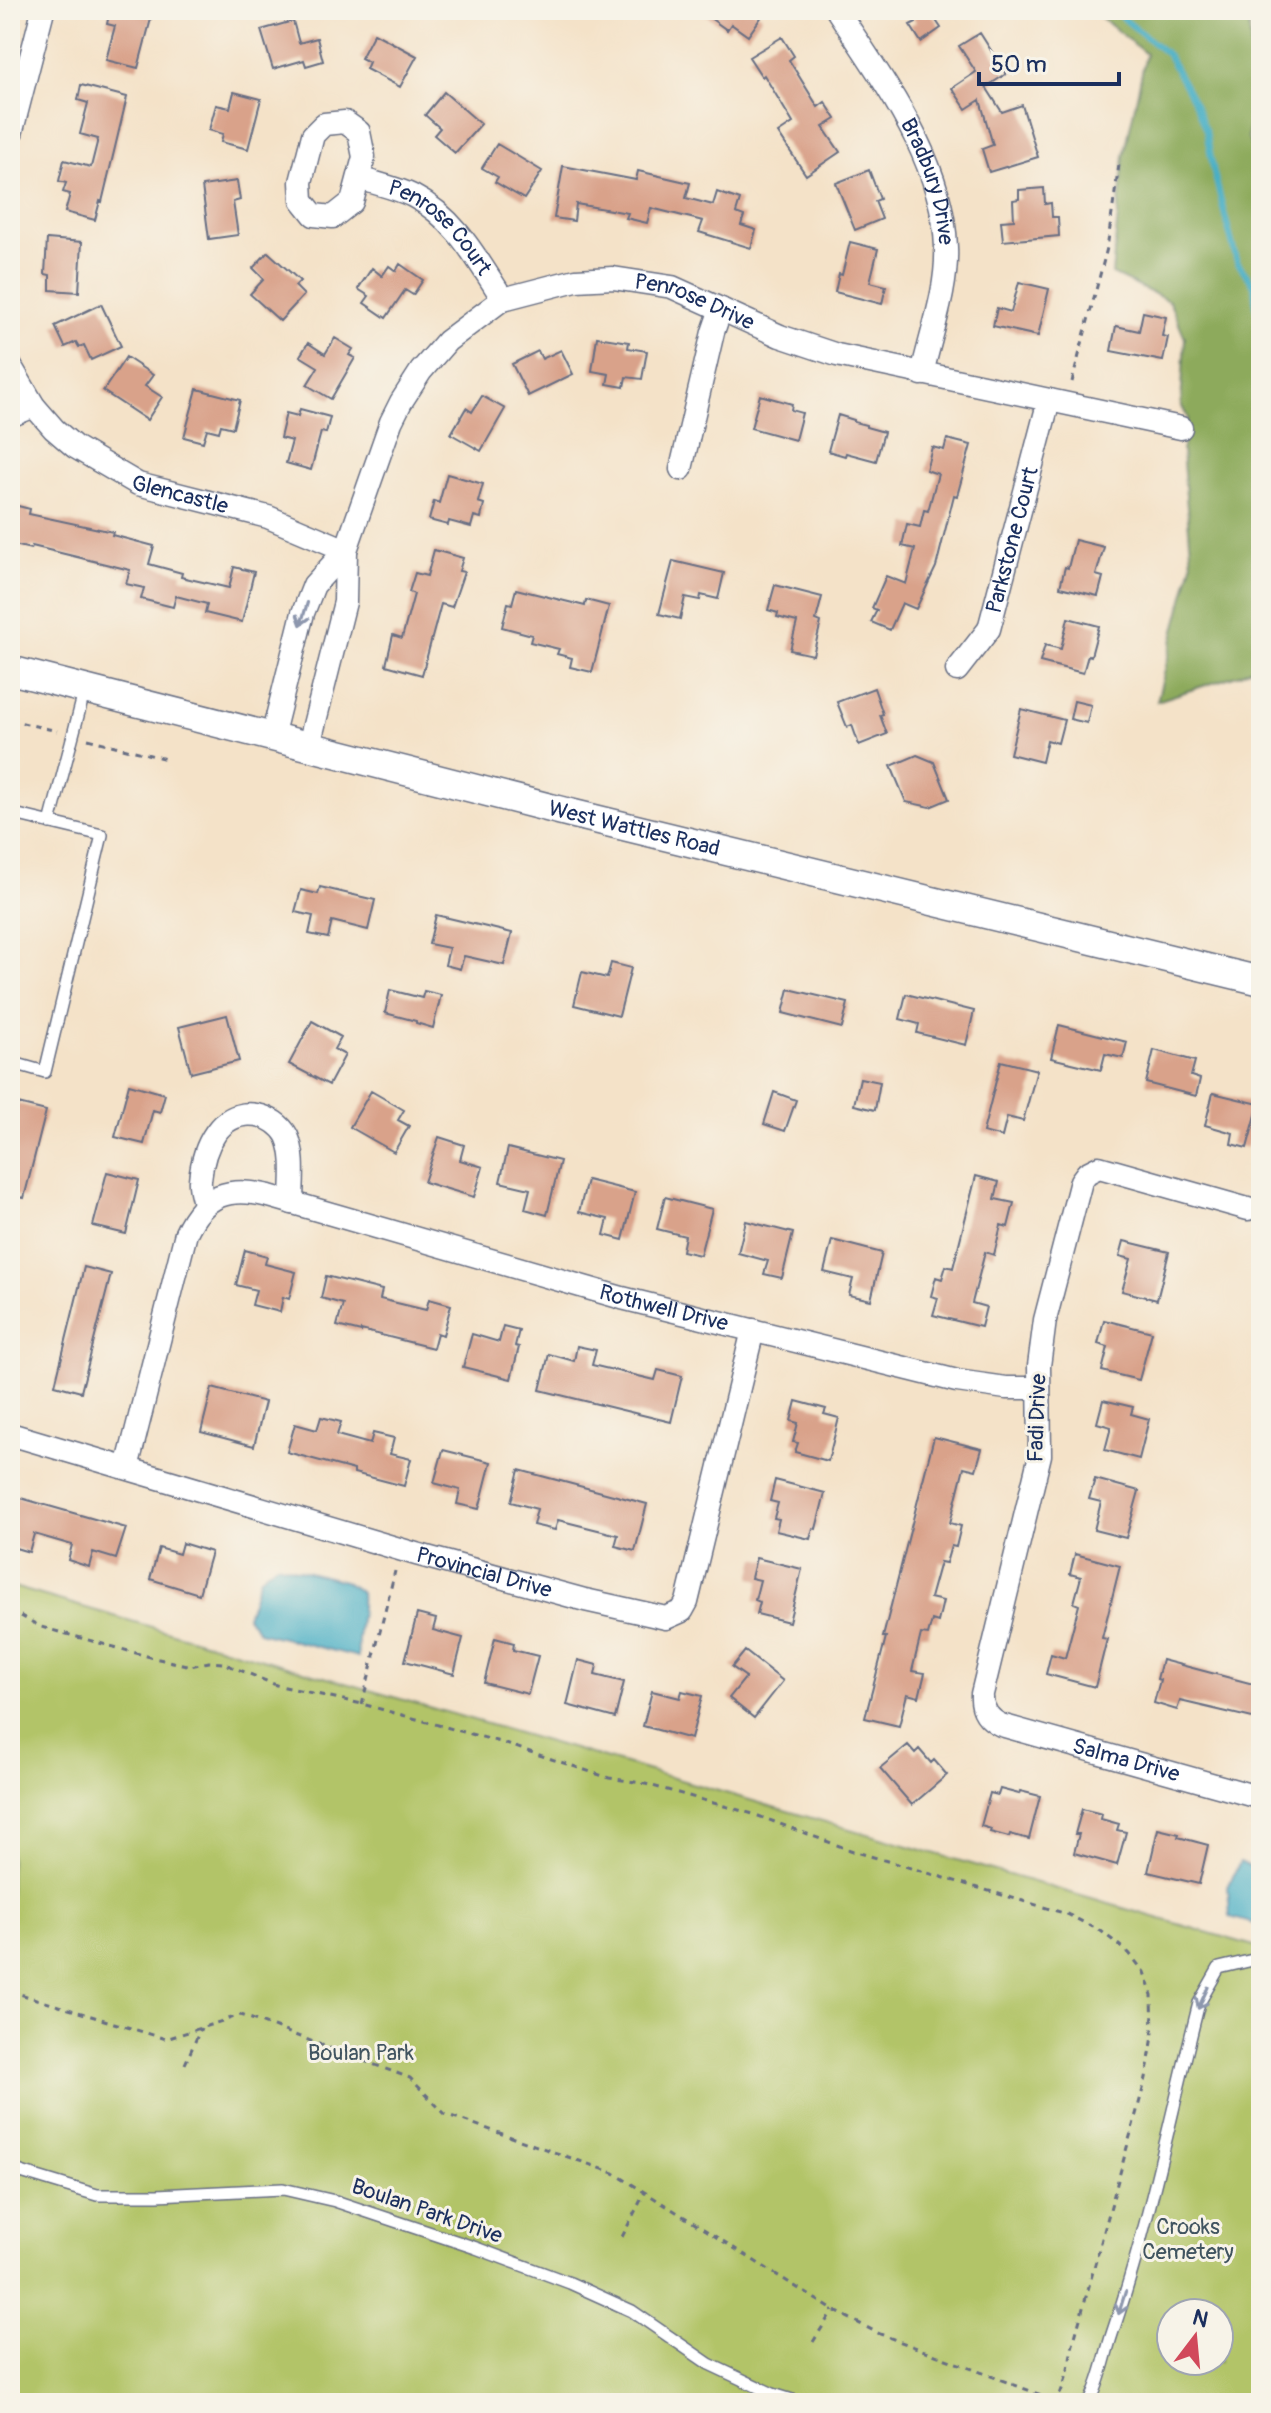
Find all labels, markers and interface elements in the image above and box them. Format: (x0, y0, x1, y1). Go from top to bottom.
scale bar (979, 36, 1119, 86)
text: 50 m (991, 50, 1047, 79)
street label: Bradbury Drive (894, 113, 960, 246)
street label: Penrose Court (385, 174, 498, 281)
street label: Penrose Drive (633, 267, 759, 337)
street label: Parkstone Court (980, 464, 1045, 616)
street label: Glencastle (129, 469, 231, 520)
one-way arrow (296, 601, 310, 626)
street label: West Wattles Road (545, 794, 723, 863)
street label: Rothwell Drive (596, 1278, 731, 1338)
street label: Fadi Drive (1021, 1373, 1053, 1463)
street label: Provincial Drive (413, 1541, 555, 1604)
street label: Salma Drive (1069, 1732, 1183, 1788)
one-way arrow (1194, 1986, 1209, 2010)
park label: Boulan Park (308, 2039, 414, 2067)
street label: Boulan Park Drive (348, 2172, 506, 2250)
park label: Crooks Cemetery (1142, 2213, 1234, 2266)
one-way arrow (1114, 2290, 1129, 2316)
north arrow (1155, 2297, 1235, 2377)
text: N (1189, 2303, 1211, 2334)

